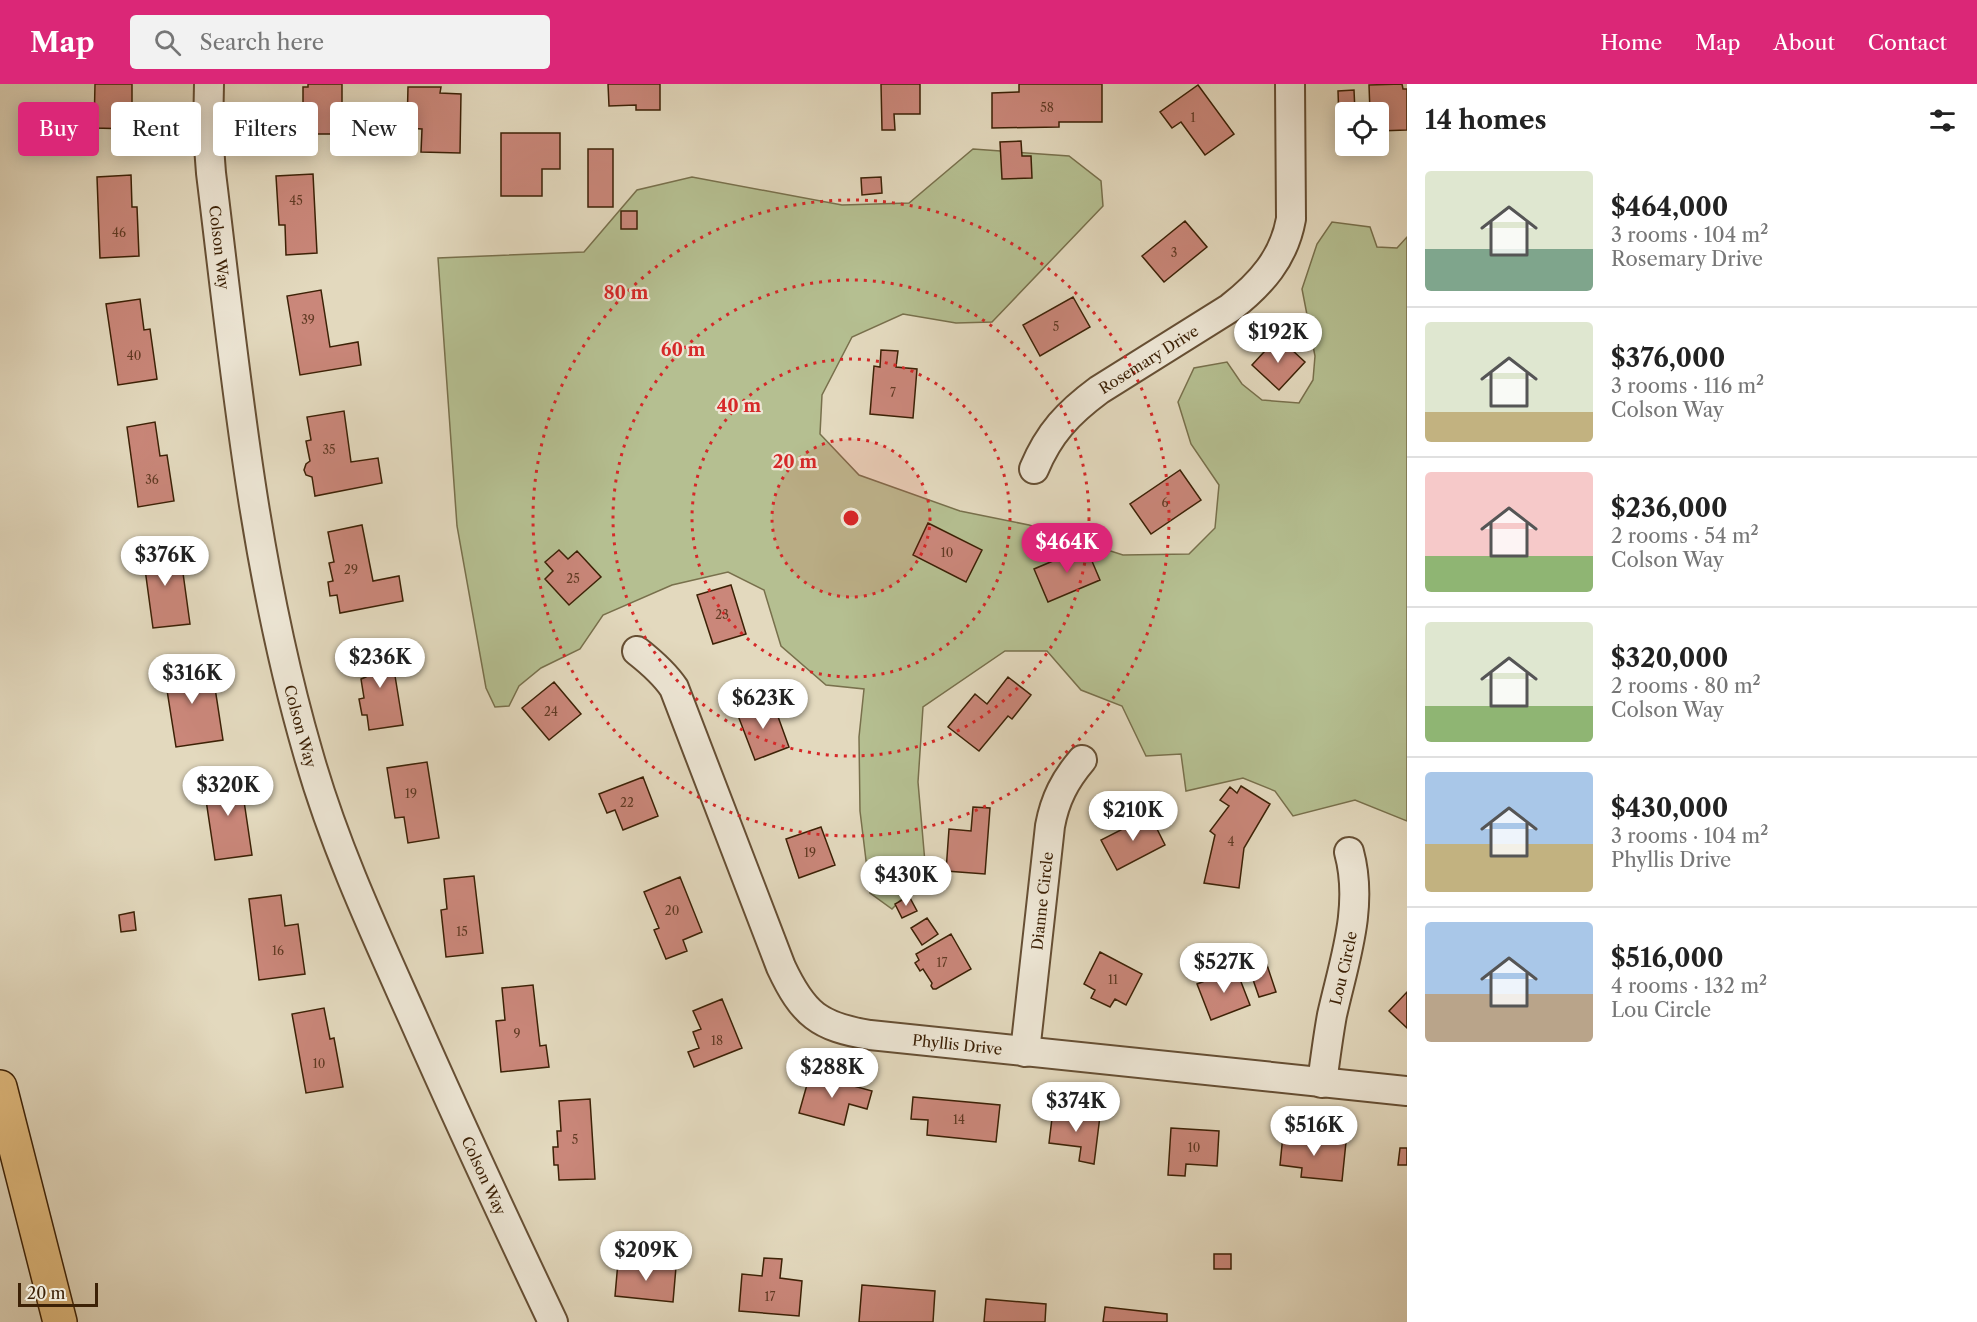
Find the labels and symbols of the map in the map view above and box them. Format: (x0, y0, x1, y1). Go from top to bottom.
house number: 58 (1040, 100, 1054, 115)
house number: 1 (1190, 110, 1196, 125)
house number: 45 (289, 193, 303, 208)
street label: Colson Way (205, 204, 234, 291)
house number: 46 (112, 225, 126, 240)
house number: 3 (1171, 245, 1177, 260)
text: 80 m (603, 282, 649, 304)
house number: 39 (301, 312, 315, 327)
pin: $192K (1236, 313, 1320, 364)
house number: 5 (1053, 319, 1059, 334)
street label: Rosemary Drive (1095, 321, 1202, 397)
text: 60 m (661, 339, 705, 361)
house number: 40 (127, 348, 141, 363)
house number: 7 (890, 385, 896, 400)
text: 40 m (717, 395, 761, 417)
house number: 35 (322, 442, 336, 457)
text: 20 m (773, 451, 817, 473)
house number: 36 (145, 472, 159, 487)
house number: 6 (1161, 495, 1169, 510)
centre of rings (841, 508, 861, 528)
pin: $464K (1025, 523, 1109, 574)
pin: $376K (123, 536, 207, 587)
house number: 10 (941, 545, 953, 560)
house number: 29 (344, 562, 358, 577)
house number: 25 (566, 571, 580, 586)
house number: 23 (715, 607, 729, 622)
pin: $236K (338, 638, 422, 689)
pin: $316K (150, 654, 234, 705)
pin: $623K (721, 679, 805, 730)
street label: Colson Way (281, 683, 321, 770)
house number: 24 (544, 704, 558, 719)
pin: $320K (186, 766, 270, 817)
house number: 19 (405, 786, 417, 801)
pin: $210K (1091, 791, 1175, 842)
house number: 22 (620, 795, 634, 810)
house number: 4 (1228, 834, 1235, 849)
house number: 19 (804, 845, 816, 860)
street label: Dianne Circle (1027, 851, 1057, 951)
pin: $430K (864, 856, 948, 907)
house number: 20 (665, 903, 679, 918)
house number: 15 (456, 924, 468, 939)
street label: Lou Circle (1325, 930, 1360, 1007)
house number: 16 (272, 943, 284, 958)
pin: $527K (1182, 943, 1266, 994)
house number: 17 (937, 955, 948, 970)
house number: 11 (1108, 972, 1118, 987)
house number: 9 (513, 1026, 521, 1041)
street label: Phyllis Drive (911, 1030, 1003, 1058)
house number: 18 (711, 1033, 723, 1048)
pin: $288K (790, 1048, 874, 1099)
house number: 10 (313, 1056, 325, 1071)
pin: $374K (1034, 1082, 1118, 1133)
pin: $516K (1272, 1106, 1356, 1157)
house number: 14 (953, 1112, 965, 1127)
house number: 5 (572, 1132, 578, 1147)
street label: Colson Way (458, 1133, 511, 1218)
house number: 10 (1188, 1140, 1200, 1155)
pin: $209K (604, 1231, 688, 1282)
scale bar (18, 1280, 98, 1308)
house number: 17 (765, 1289, 776, 1304)

